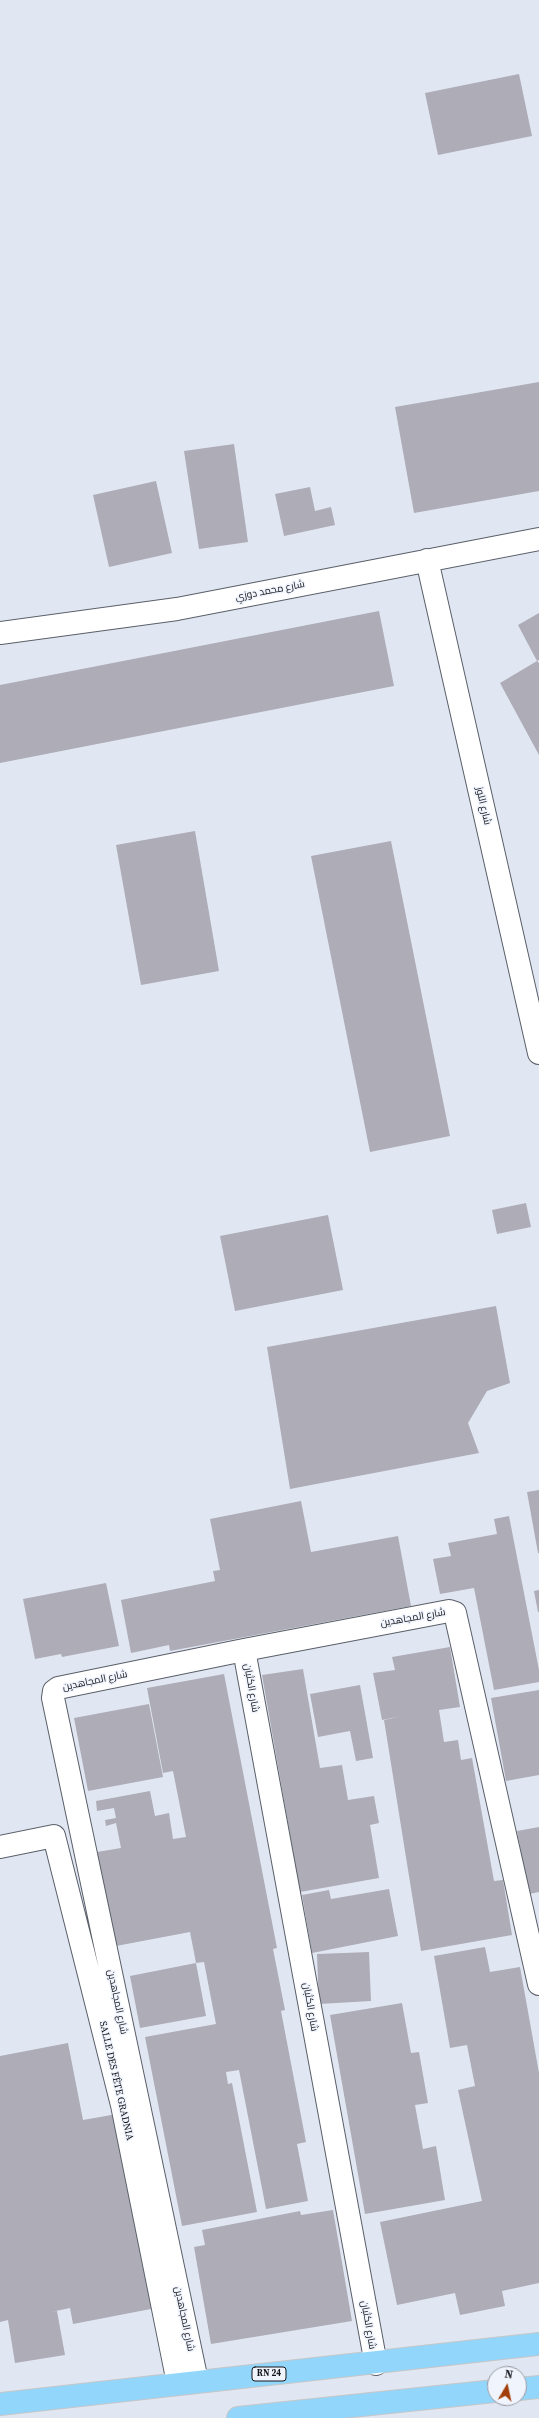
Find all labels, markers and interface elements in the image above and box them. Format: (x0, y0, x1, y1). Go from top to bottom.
street label: شارع محمد دوزي (234, 578, 306, 604)
street label: شارع اللوز (473, 786, 493, 826)
street label: شارع المجاهدين (380, 1606, 446, 1630)
street label: شارع الكثبان (241, 1663, 261, 1713)
street label: شارع المجاهدين (62, 1668, 128, 1694)
street label: شارع المجاهدين (104, 1969, 130, 2035)
street label: شارع الكثبان (300, 1982, 320, 2032)
street label: SALLE DES FÊTE GRADNIA (96, 2020, 136, 2142)
street label: شارع المجاهدين (171, 2286, 197, 2352)
street label: شارع الكثبان (358, 2300, 378, 2350)
north arrow (487, 2366, 527, 2406)
road number: RN 24 (252, 2367, 286, 2381)
text: N (504, 2367, 514, 2383)

